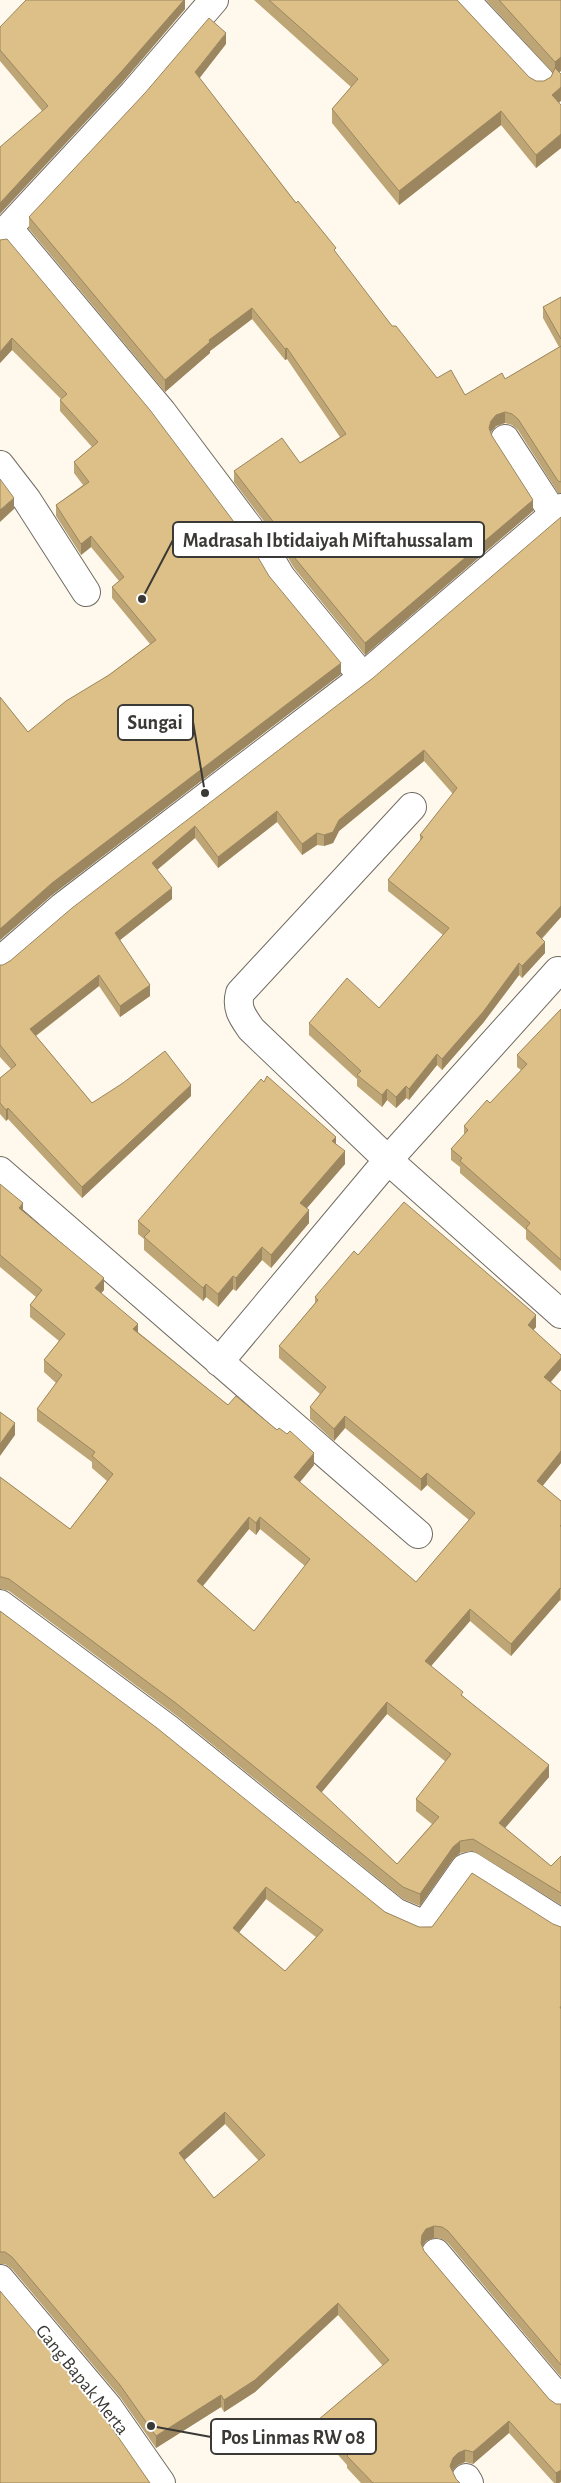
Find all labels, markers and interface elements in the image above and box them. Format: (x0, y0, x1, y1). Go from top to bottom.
callout: Madrasah Ibtidaiyah Miftahussalam (173, 522, 484, 557)
text: Madrasah Ibtidaiyah Miftahussalam (183, 531, 473, 551)
callout: Sungai (118, 705, 193, 740)
text: Sungai (127, 713, 183, 733)
street label: Gang Bapak Merta (32, 2321, 132, 2439)
callout: Pos Linmas RW 08 (211, 2419, 376, 2454)
text: Pos Linmas RW 08 (221, 2428, 365, 2448)

